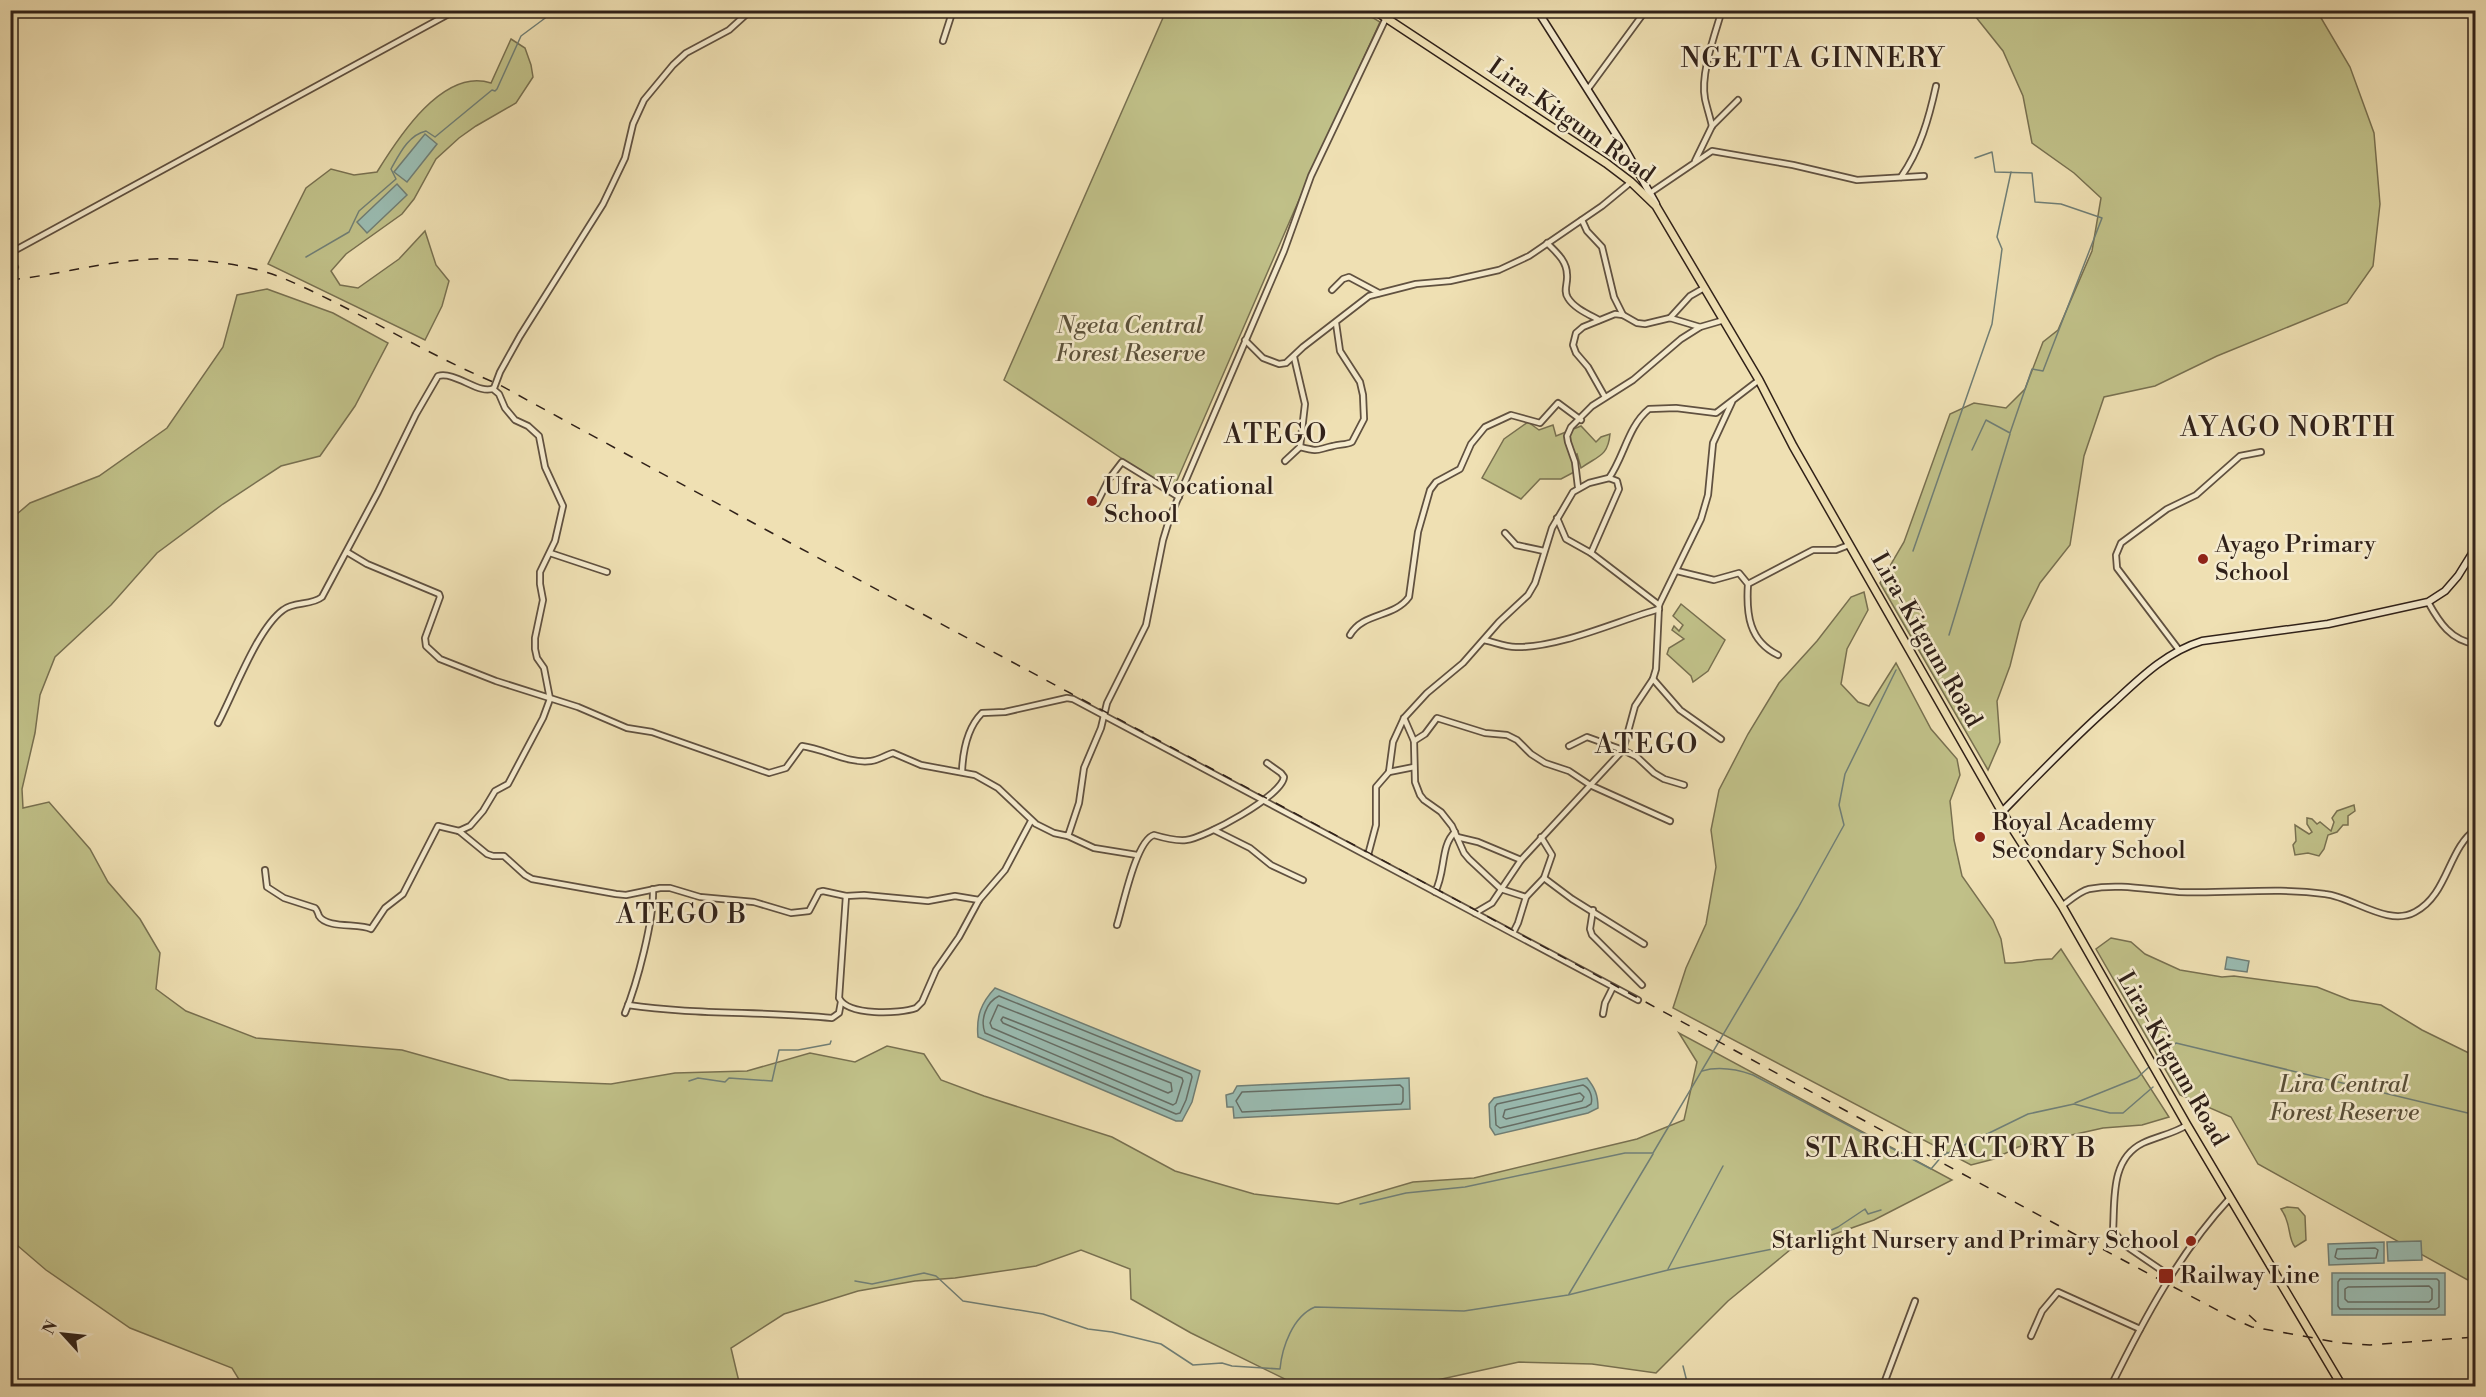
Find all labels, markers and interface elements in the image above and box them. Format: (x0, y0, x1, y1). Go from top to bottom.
district label: NGETTA GINNERY (1680, 42, 1946, 76)
street label: Lira-Kitgum Road (1482, 52, 1661, 190)
park label: Ngeta Central Forest Reserve (1055, 311, 1205, 369)
district label: AYAGO NORTH (2179, 411, 2396, 445)
district label: ATEGO (1223, 418, 1328, 452)
place label: Ufra Vocational School (1104, 472, 1274, 530)
marker: Ufra Vocational School (1085, 494, 1099, 508)
place label: Ayago Primary School (2214, 530, 2376, 588)
street label: Lira-Kitgum Road (1864, 547, 1988, 733)
marker: Ayago Primary School (2196, 552, 2210, 566)
district label: ATEGO (1594, 728, 1699, 762)
place label: Royal Academy Secondary School (1992, 808, 2186, 866)
marker: Royal Academy Secondary School (1973, 830, 1987, 844)
district label: ATEGO B (615, 898, 748, 932)
street label: Lira-Kitgum Road (2110, 966, 2234, 1152)
park label: Lira Central Forest Reserve (2269, 1070, 2419, 1128)
district label: STARCH FACTORY B (1805, 1132, 2097, 1166)
place label: Starlight Nursery and Primary School (1772, 1226, 2179, 1256)
marker: Starlight Nursery and Primary School (2184, 1234, 2198, 1248)
place label: Railway Line (2180, 1261, 2320, 1291)
marker: Railway Line (2157, 1267, 2175, 1285)
north arrow (33, 1304, 93, 1364)
text: N (39, 1317, 62, 1338)

